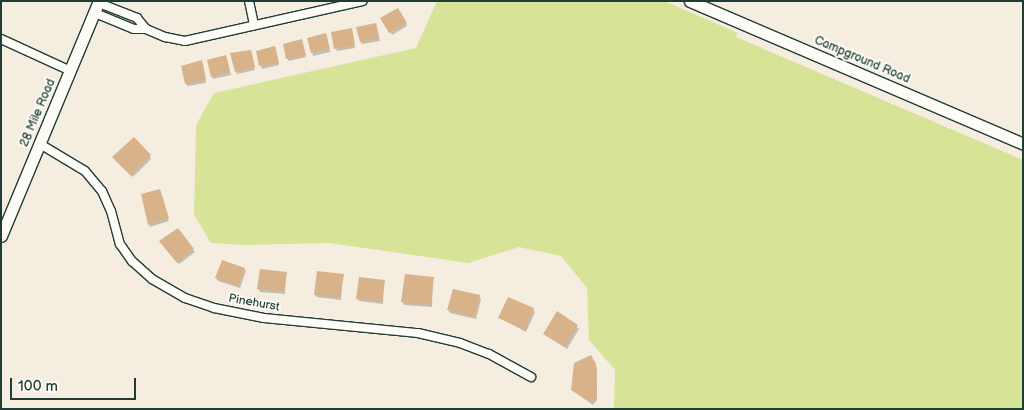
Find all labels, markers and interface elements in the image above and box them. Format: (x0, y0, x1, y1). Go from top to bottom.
street label: Campground Road (812, 33, 912, 87)
street label: 28 Mile Road (17, 77, 59, 149)
street label: Pinehurst (227, 291, 281, 315)
scale bar (12, 368, 139, 400)
text: 100 m (18, 377, 58, 396)

